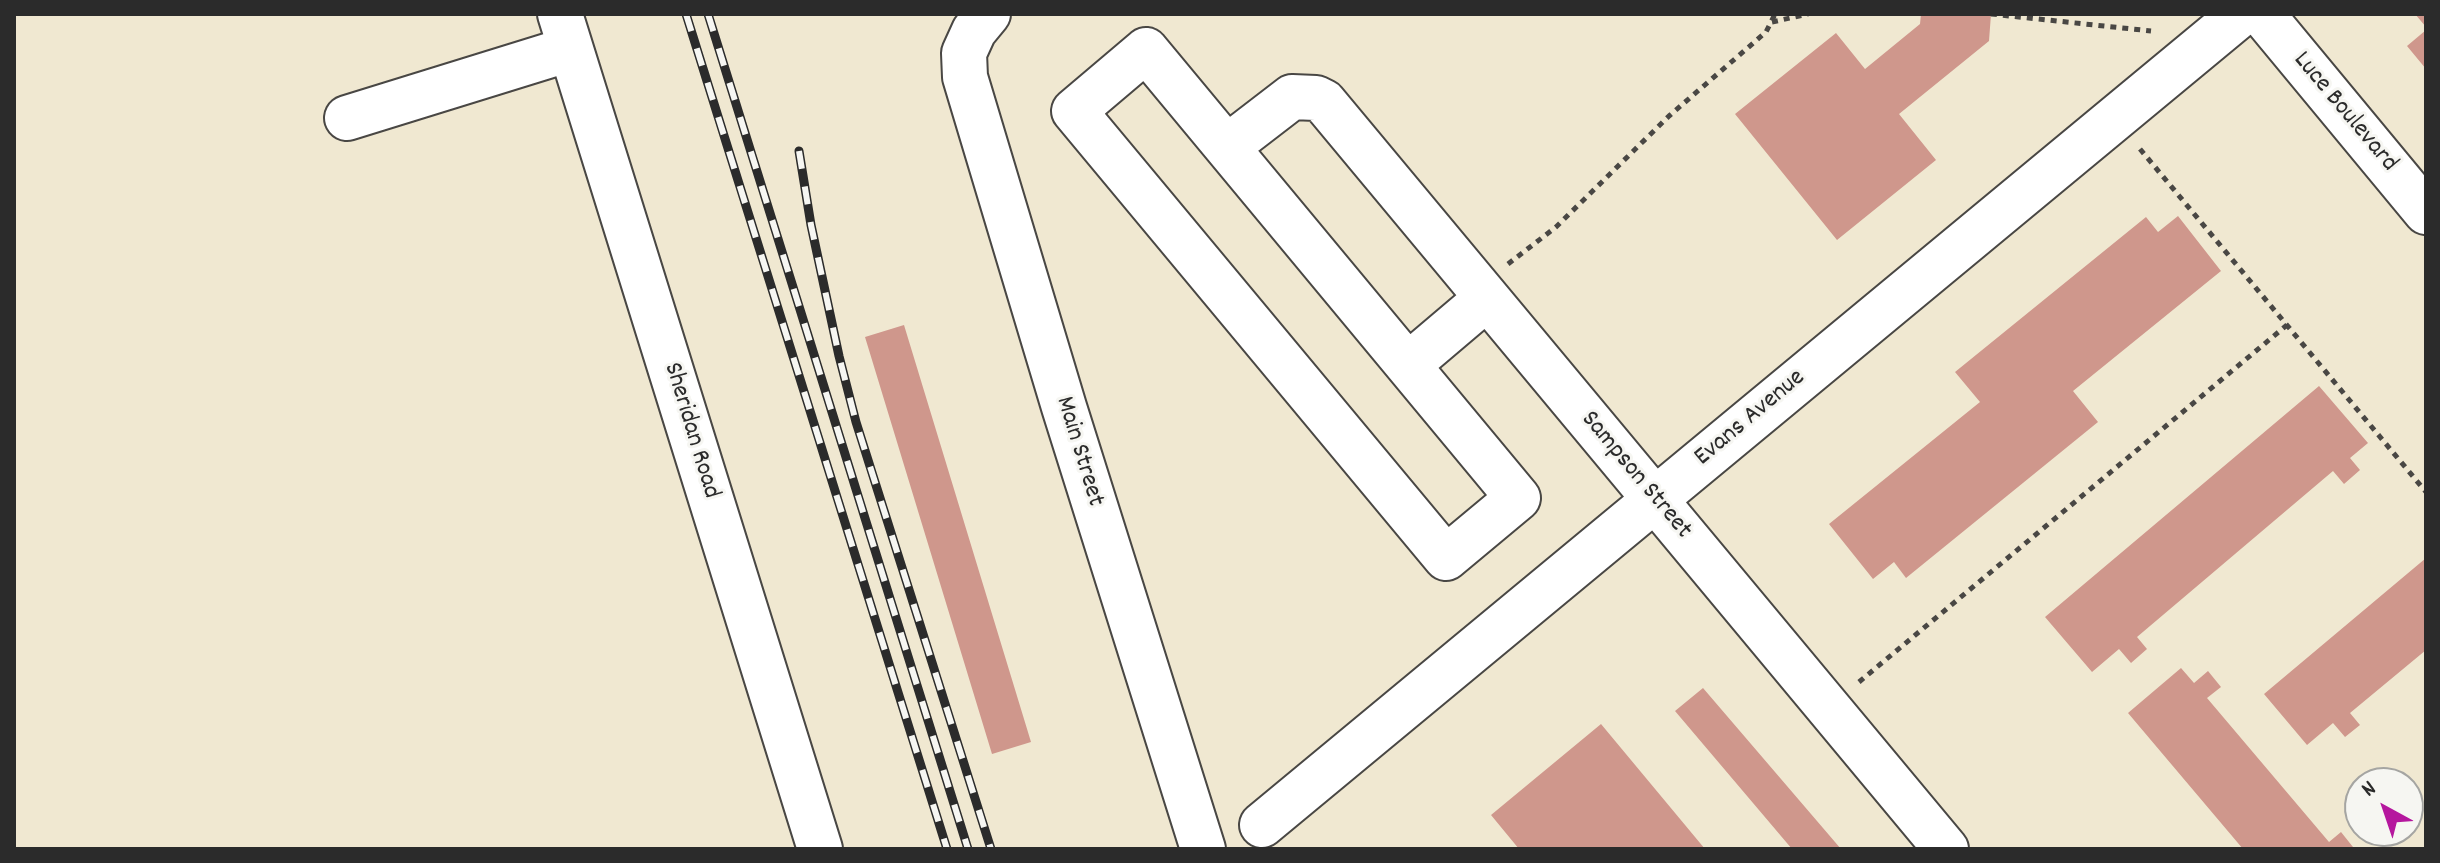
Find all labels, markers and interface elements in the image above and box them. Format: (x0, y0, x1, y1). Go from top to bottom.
street label: Luce Boulevard (2285, 47, 2403, 179)
street label: Sheridan Road (655, 359, 725, 503)
street label: Evans Avenue (1689, 364, 1813, 474)
street label: Main Street (1047, 393, 1109, 511)
street label: Sampson Street (1573, 406, 1697, 546)
north arrow (2344, 767, 2424, 847)
text: N (2355, 774, 2384, 805)

